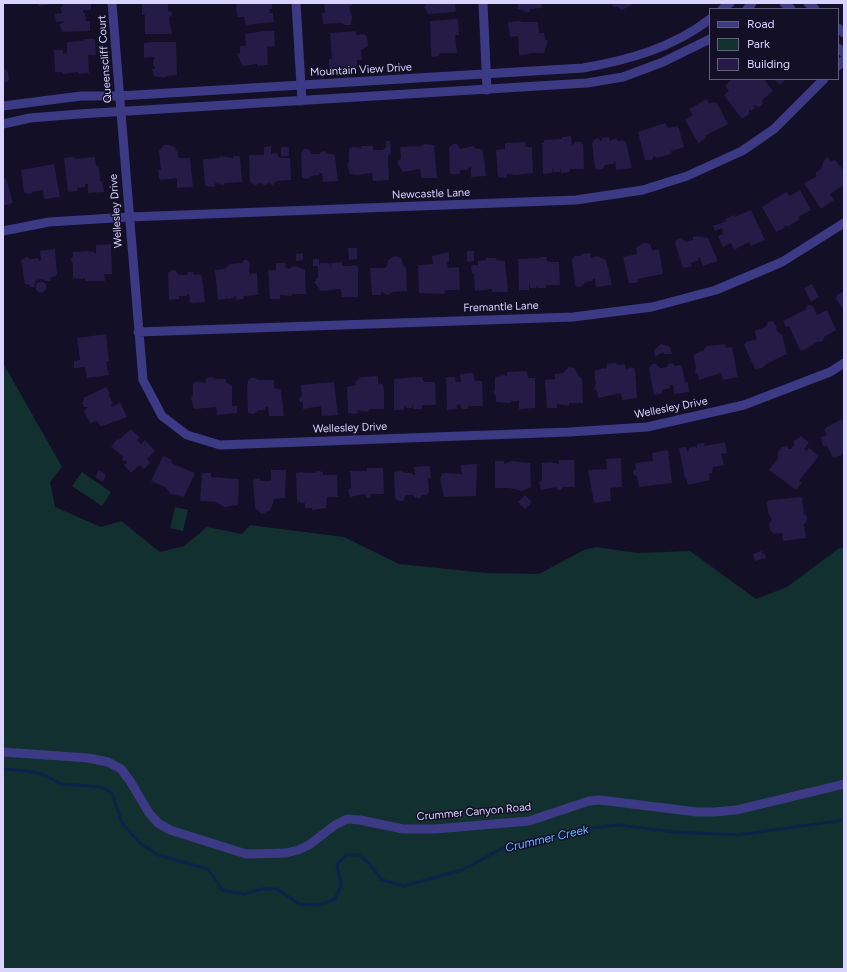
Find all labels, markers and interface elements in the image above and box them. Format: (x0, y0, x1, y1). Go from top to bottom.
legend (709, 8, 839, 80)
street label: Queenscliff Court (95, 15, 115, 103)
text: Road (747, 17, 775, 31)
text: Park (747, 37, 770, 51)
text: Building (747, 57, 790, 71)
street label: Mountain View Drive (310, 61, 412, 79)
street label: Wellesley Drive (107, 173, 125, 249)
street label: Newcastle Lane (392, 186, 470, 202)
street label: Fremantle Lane (463, 299, 539, 315)
street label: Wellesley Drive (633, 394, 709, 422)
street label: Wellesley Drive (313, 420, 387, 436)
street label: Crummer Canyon Road (416, 800, 532, 824)
water label: Crummer Creek (504, 822, 590, 856)

